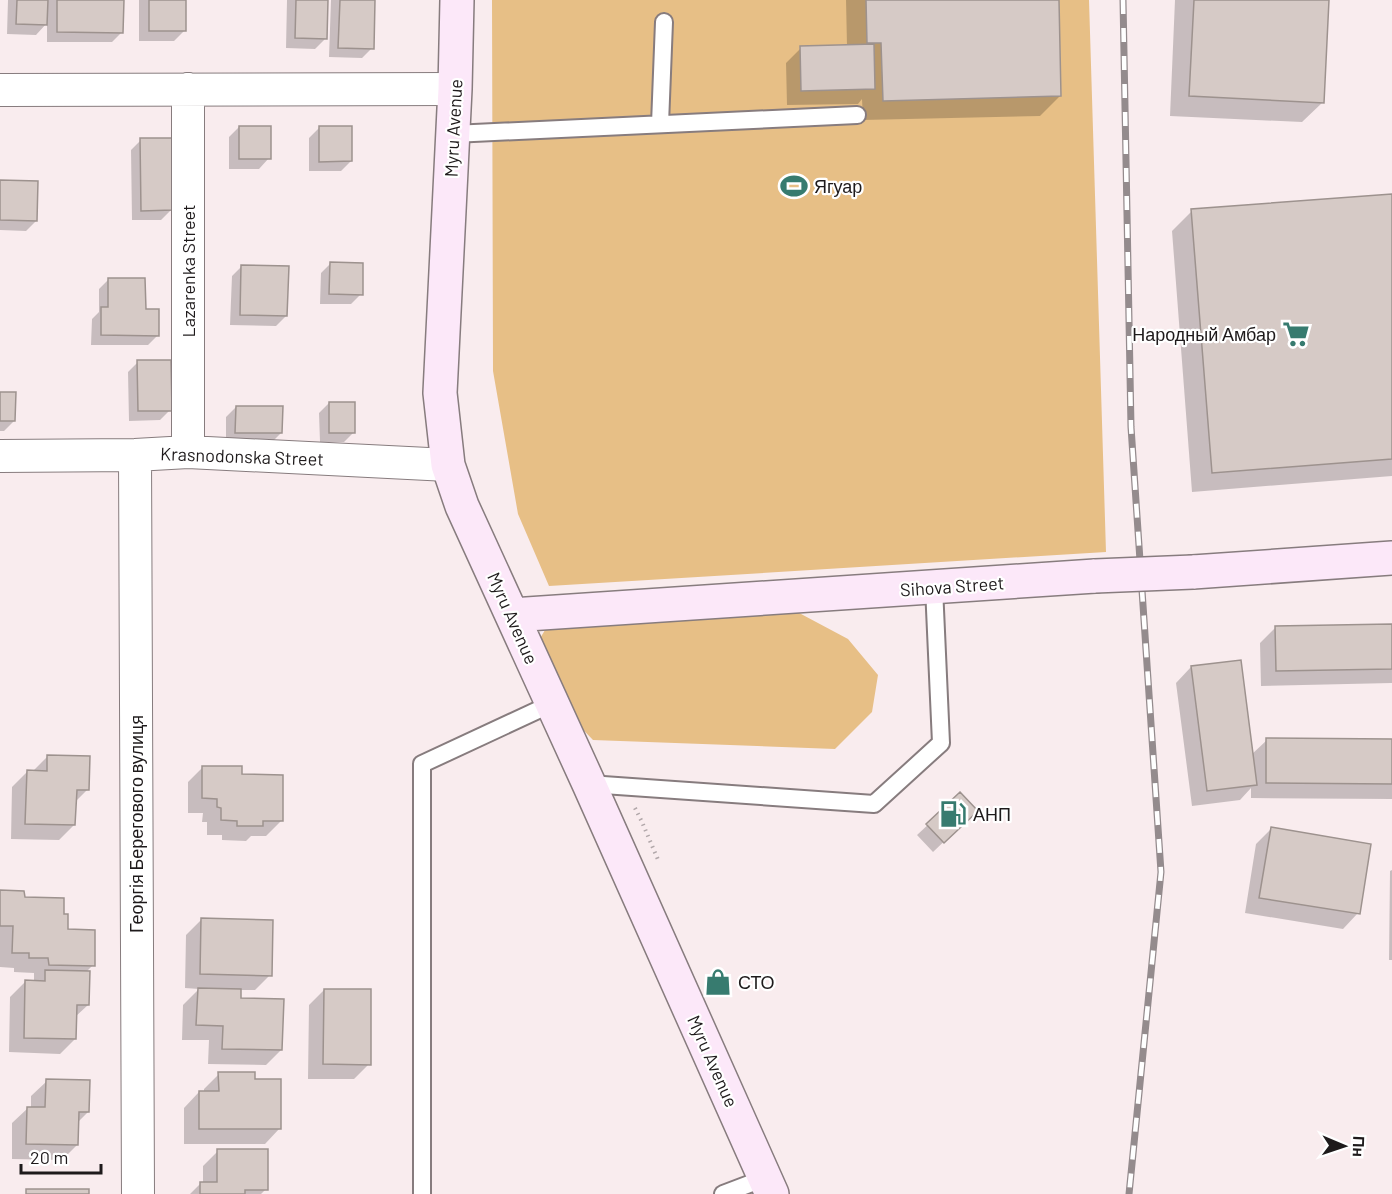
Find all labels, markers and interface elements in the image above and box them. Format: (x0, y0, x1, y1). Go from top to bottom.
street label: Myru Avenue (439, 78, 467, 178)
sports icon: Ягуар (779, 171, 809, 201)
place label: Ягуар (814, 175, 862, 197)
street label: Lazarenka Street (177, 204, 199, 338)
supermarket icon: Народный Амбар (1281, 319, 1311, 349)
place label: Народный Амбар (1132, 323, 1276, 345)
street label: Krasnodonska Street (160, 442, 324, 470)
street label: Myru Avenue (483, 569, 543, 667)
street label: Sihova Street (899, 571, 1005, 601)
street label: Георгія Берегового вулиця (125, 715, 147, 933)
fuel station icon: АНП (938, 799, 968, 829)
place label: АНП (973, 803, 1011, 825)
shop icon: СТО (703, 967, 733, 997)
place label: СТО (738, 971, 775, 993)
street label: Myru Avenue (683, 1012, 743, 1110)
north arrow (1314, 1116, 1374, 1176)
text: Пн (1350, 1136, 1369, 1157)
scale bar (21, 1137, 100, 1175)
text: 20 m (30, 1146, 68, 1168)

